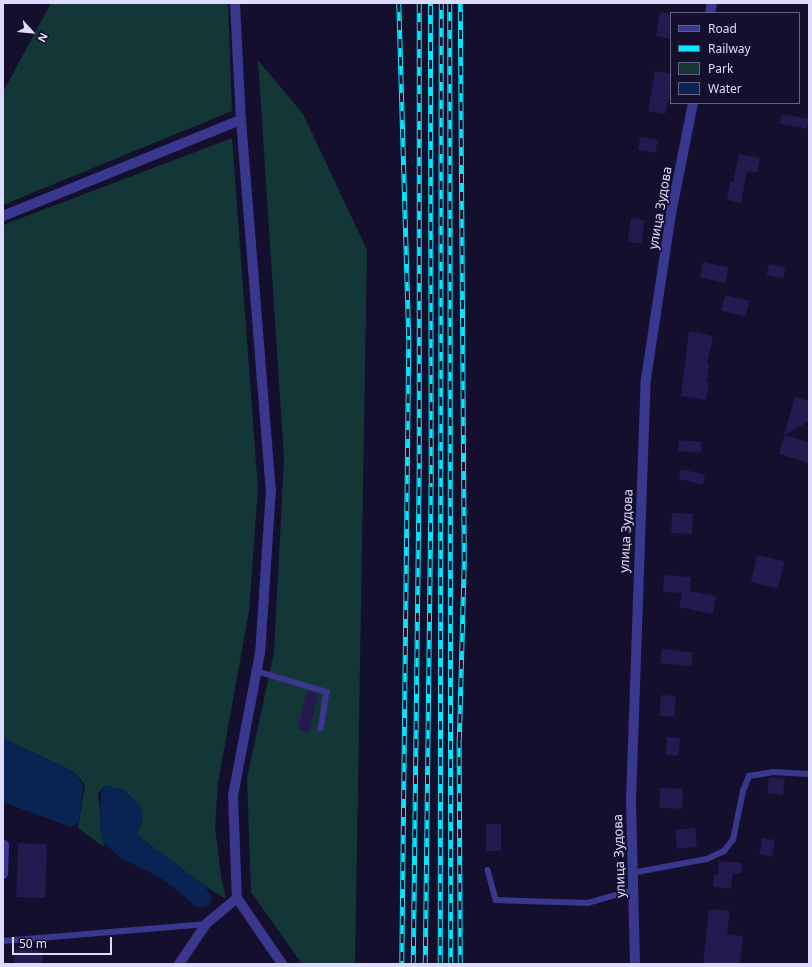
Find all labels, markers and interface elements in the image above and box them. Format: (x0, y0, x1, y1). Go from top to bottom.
north arrow (12, 12, 52, 52)
legend (670, 12, 800, 104)
text: Road (708, 20, 737, 37)
text: N (34, 30, 52, 45)
text: Railway (708, 40, 751, 57)
text: Park (708, 60, 733, 77)
text: Water (708, 80, 742, 97)
street label: улица Зудова (645, 165, 675, 251)
street label: улица Зудова (616, 489, 636, 573)
street label: улица Зудова (610, 814, 628, 898)
scale bar (14, 929, 114, 955)
text: 50 m (19, 935, 47, 952)

